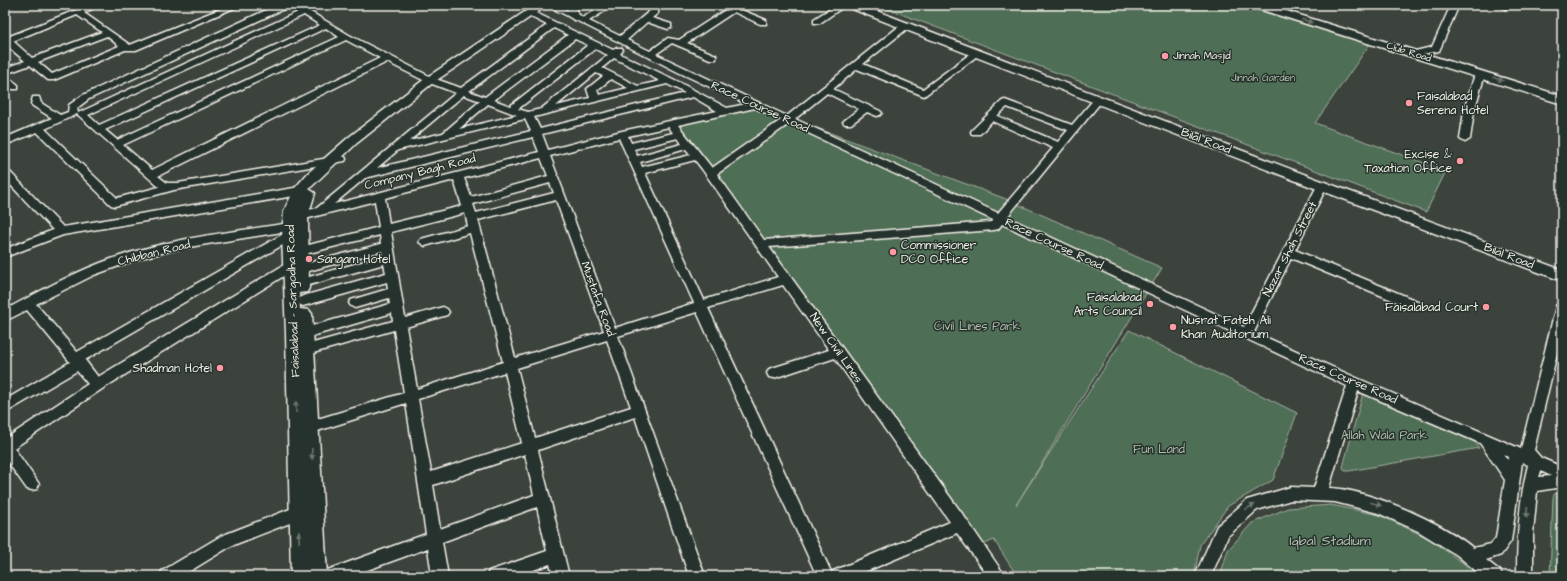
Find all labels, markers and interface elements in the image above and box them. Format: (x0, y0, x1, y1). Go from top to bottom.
one-way arrow (1301, 18, 1313, 24)
street label: Club Road (1385, 39, 1433, 65)
place label: Jinnah Masjid (1173, 49, 1231, 63)
marker: Jinnah Masjid (1160, 51, 1170, 61)
park label: Jinnah Garden (1231, 71, 1295, 85)
one-way arrow (1492, 76, 1504, 82)
street label: Race Course Road (708, 77, 812, 137)
place label: Faisalabad Serena Hotel (1417, 88, 1489, 119)
marker: Faisalabad Serena Hotel (1404, 98, 1414, 108)
street label: Bilal Road (1178, 124, 1234, 158)
place label: Excise & Taxation Office (1364, 146, 1453, 177)
street label: Company Bagh Road (363, 150, 478, 195)
marker: Excise & Taxation Office (1455, 156, 1465, 166)
street label: Nazar Shah Street (1259, 198, 1321, 299)
street label: Race Course Road (1002, 214, 1106, 274)
street label: Faisalabad - Sargodha Road (282, 224, 305, 378)
street label: Chibban Road (116, 236, 192, 270)
place label: Commissioner DCO Office (901, 237, 977, 268)
street label: Bilal Road (1481, 239, 1537, 273)
marker: Commissioner DCO Office (888, 247, 898, 257)
place label: Sangam Hotel (317, 251, 391, 269)
marker: Sangam Hotel (304, 254, 314, 264)
street label: Mustafa Road (577, 259, 619, 339)
place label: Faisalabad Arts Council (1073, 289, 1142, 320)
marker: Faisalabad Arts Council (1145, 299, 1155, 309)
place label: Faisalabad Court (1385, 299, 1478, 316)
marker: Faisalabad Court (1481, 302, 1491, 312)
street label: New Civil Lines (805, 309, 867, 387)
place label: Nusrat Fateh Ali Khan Auditorium (1181, 312, 1271, 343)
park label: Civil Lines Park (934, 318, 1021, 335)
marker: Nusrat Fateh Ali Khan Auditorium (1168, 322, 1178, 332)
street label: Race Course Road (1296, 350, 1400, 408)
place label: Shadman Hotel (133, 360, 212, 377)
marker: Shadman Hotel (215, 363, 225, 373)
one-way arrow (293, 400, 299, 413)
park label: Allah Wala Park (1341, 427, 1428, 444)
park label: Fun Land (1133, 441, 1185, 458)
one-way arrow (308, 448, 315, 460)
one-way arrow (1370, 502, 1382, 508)
one-way arrow (1244, 504, 1256, 511)
one-way arrow (1523, 506, 1530, 518)
one-way arrow (296, 530, 302, 543)
park label: Iqbal Stadium (1289, 531, 1371, 551)

